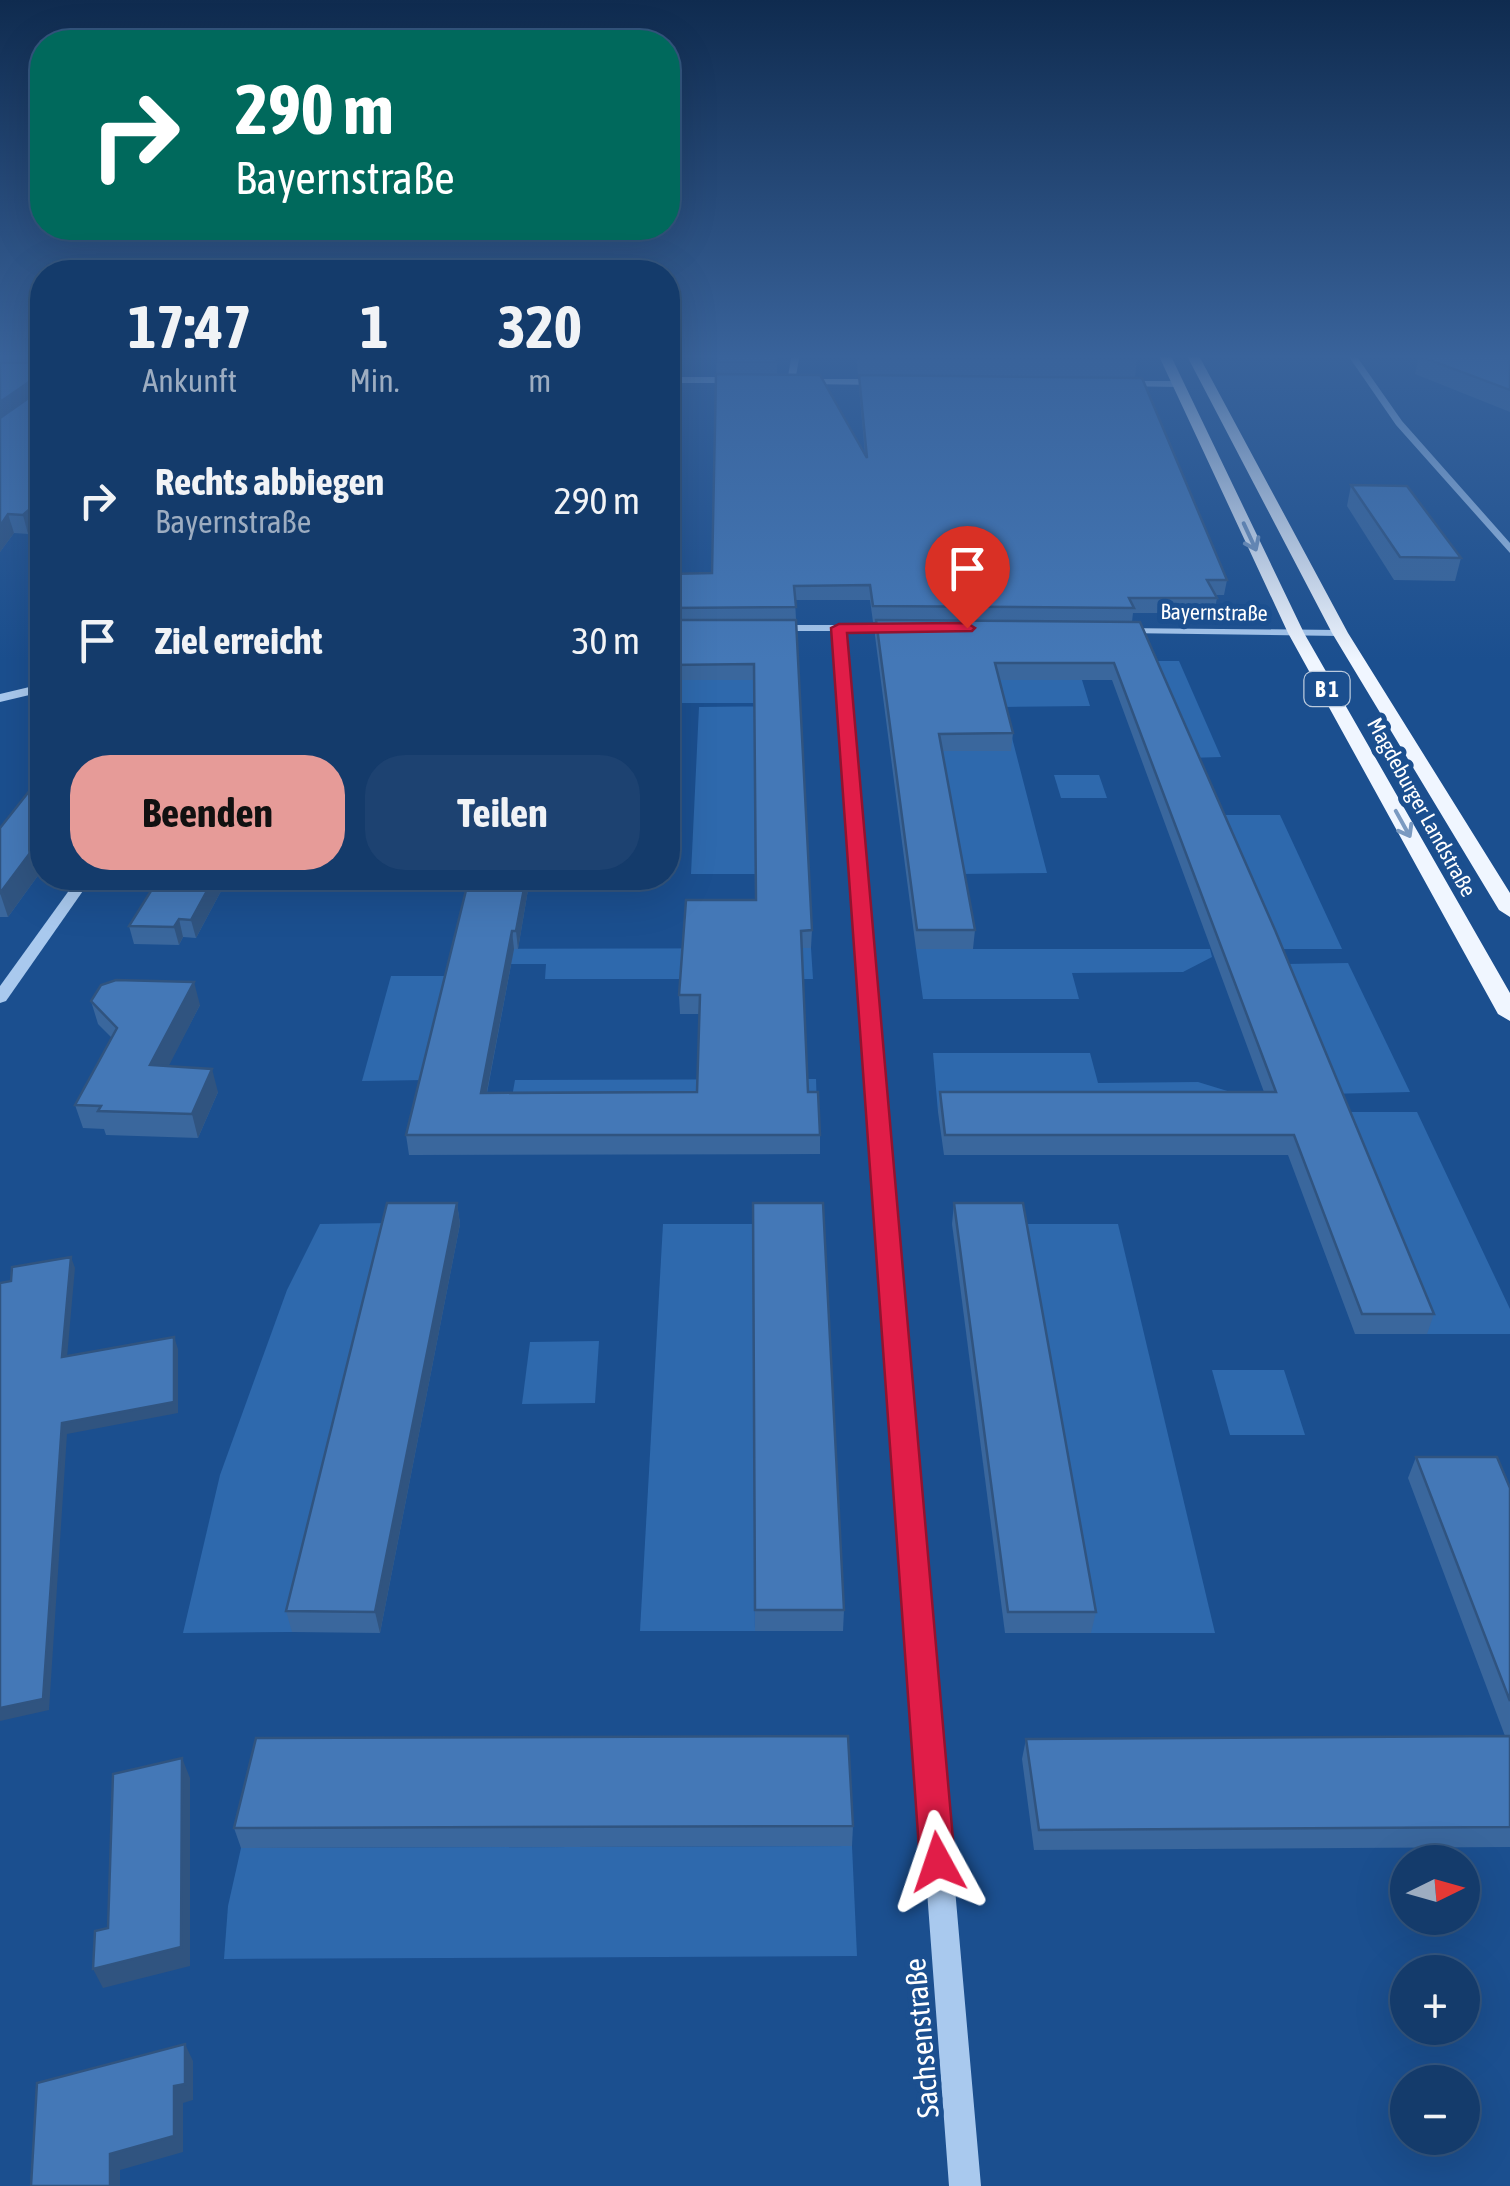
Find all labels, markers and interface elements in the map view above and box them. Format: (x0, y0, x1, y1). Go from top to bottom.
text: 290 m (235, 69, 394, 149)
icon: right (70, 70, 200, 200)
text: Bayernstraße (235, 152, 455, 204)
text: 17:47 (128, 292, 251, 361)
text: 1 (360, 292, 389, 361)
text: 320 (497, 292, 582, 361)
text: Ankunft (143, 362, 237, 399)
text: Min. (349, 362, 399, 399)
text: m (528, 362, 551, 399)
text: Rechts abbiegen (155, 460, 384, 503)
icon: right (70, 473, 125, 528)
text: 290 m (554, 479, 640, 522)
text: Bayernstraße (155, 503, 311, 540)
one-way arrow (1242, 521, 1261, 551)
pin (925, 526, 1010, 629)
icon: arrive (940, 541, 995, 596)
street label: Bayernstraße (1160, 598, 1268, 626)
icon: arrive (70, 613, 125, 668)
text: Ziel erreicht (155, 619, 322, 662)
text: 30 m (572, 619, 640, 662)
road number: B 1 (1304, 672, 1350, 706)
street label: Magdeburger Landstraße (1362, 713, 1482, 901)
button: Beenden (70, 755, 345, 870)
button: Teilen (365, 755, 640, 870)
one-way arrow (1393, 809, 1413, 838)
position arrow (886, 1810, 990, 1914)
north arrow (1390, 1845, 1480, 1935)
map controls (1390, 1845, 1480, 2155)
button: + (1390, 1955, 1480, 2045)
street label: Sachsenstraße (897, 1957, 945, 2119)
button: − (1390, 2065, 1480, 2155)

